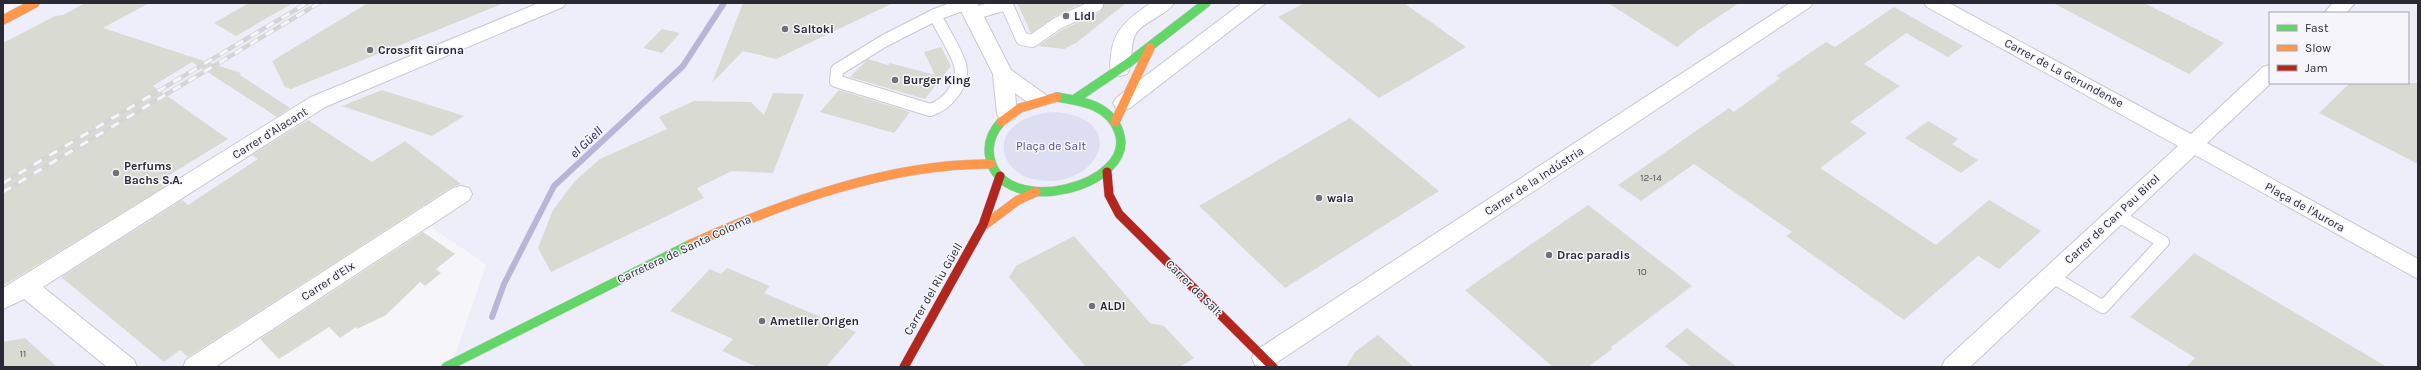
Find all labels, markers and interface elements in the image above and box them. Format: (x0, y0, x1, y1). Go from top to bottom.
place label: Lidl (1074, 9, 1095, 23)
marker: Lidl (1061, 11, 1071, 21)
legend (2269, 12, 2409, 84)
text: Fast (2305, 21, 2329, 35)
place label: Saltoki (793, 22, 834, 36)
marker: Saltoki (780, 24, 790, 34)
street label: Carrer de La Gerundense (2002, 36, 2126, 110)
text: Slow (2305, 41, 2331, 55)
place label: Crossfit Girona (378, 43, 464, 57)
marker: Crossfit Girona (365, 45, 375, 55)
text: Jam (2305, 61, 2328, 75)
place label: Burger King (903, 73, 970, 87)
marker: Burger King (890, 75, 900, 85)
street label: Carrer d'Alacant (230, 104, 311, 162)
water label: el Güell (567, 123, 605, 161)
park label: Plaça de Salt (1016, 139, 1087, 153)
street label: Carrer de la Indústria (1482, 144, 1586, 218)
place label: Perfums Bachs S.A. (124, 159, 183, 187)
marker: Perfums Bachs S.A. (111, 168, 121, 178)
street label: Carrer de Can Pau Birol (2062, 171, 2162, 267)
house number: 12-14 (1640, 172, 1662, 184)
street label: Plaça de l'Aurora (2263, 179, 2347, 235)
place label: wala (1327, 191, 1354, 205)
marker: wala (1314, 193, 1324, 203)
street label: Carretera de Santa Coloma (615, 212, 753, 286)
street label: Carrer del Riu Güell (901, 240, 965, 338)
place label: Drac paradis (1557, 248, 1630, 262)
marker: Drac paradis (1544, 250, 1554, 260)
street label: Carrer de Salt (1163, 257, 1225, 319)
street label: Carrer d'Elx (299, 259, 357, 303)
house number: 10 (1637, 266, 1647, 278)
place label: ALDI (1100, 299, 1125, 313)
marker: ALDI (1087, 301, 1097, 311)
place label: Ametller Origen (770, 314, 859, 328)
marker: Ametller Origen (757, 316, 767, 326)
house number: 11 (20, 348, 26, 360)

